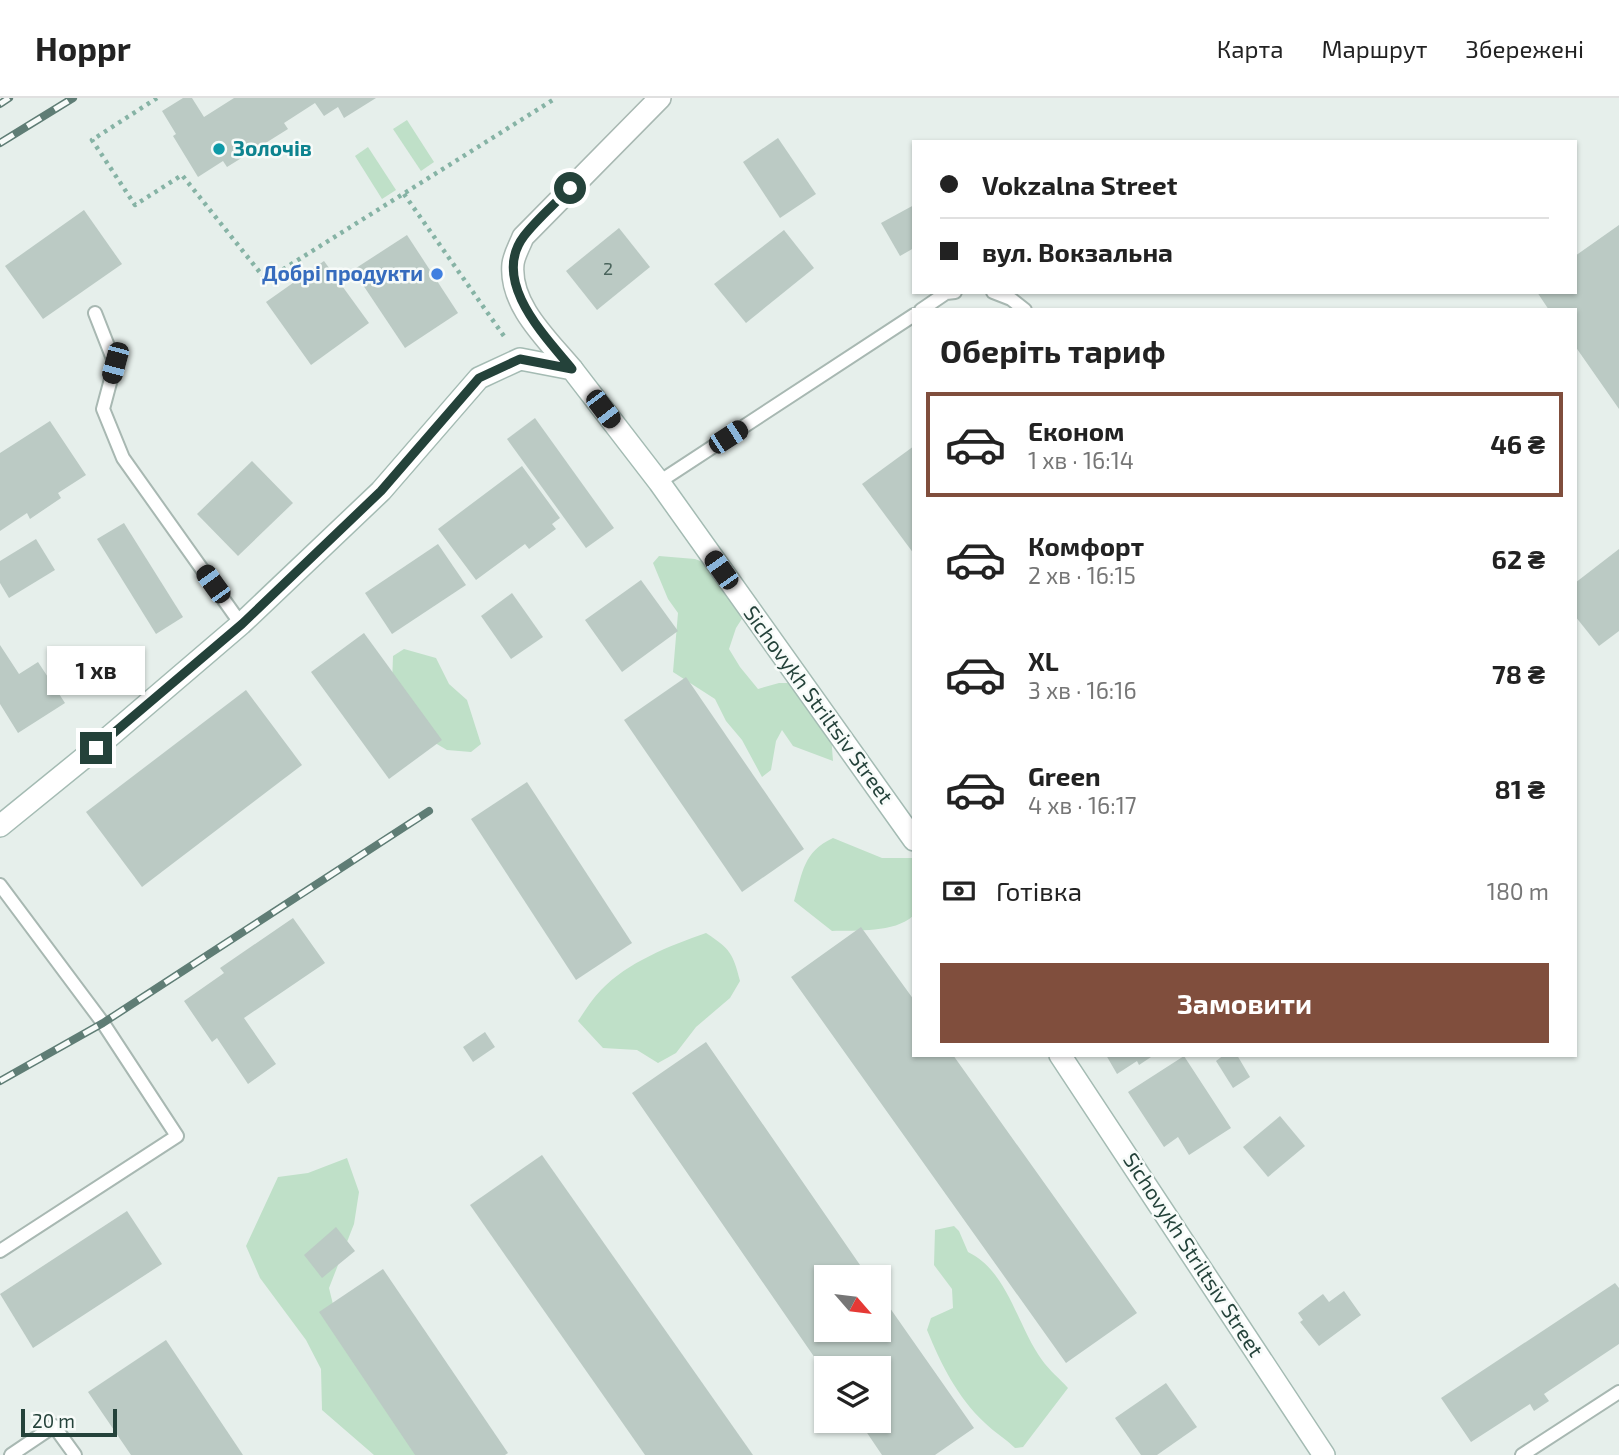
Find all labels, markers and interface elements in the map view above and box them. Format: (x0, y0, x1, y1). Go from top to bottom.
text: Hoppr (35, 28, 131, 68)
text: Карта (1217, 34, 1283, 63)
text: Маршрут (1321, 34, 1427, 63)
text: Збережені (1465, 34, 1584, 63)
place label: Золочів (233, 135, 312, 160)
marker: Золочів (211, 141, 227, 157)
text: Vokzalna Street (982, 169, 1177, 200)
route start (554, 172, 586, 204)
text: вул. Вокзальна (982, 236, 1173, 267)
house number: 2 (603, 257, 613, 279)
place label: Добрі продукти (262, 260, 423, 285)
marker: Добрі продукти (429, 266, 445, 282)
text: Оберіть тариф (940, 331, 1166, 369)
car (100, 340, 131, 386)
car (582, 386, 625, 432)
icon: car (944, 413, 1007, 476)
text: Економ (1028, 415, 1125, 446)
car (705, 417, 752, 457)
text: 46 ₴ (1490, 428, 1545, 459)
text: 1 хв · 16:14 (1028, 446, 1134, 474)
icon: car (944, 528, 1007, 591)
text: Комфорт (1028, 530, 1144, 561)
text: 62 ₴ (1492, 543, 1545, 574)
car (701, 547, 742, 593)
car (193, 561, 234, 607)
text: 2 хв · 16:15 (1028, 561, 1136, 589)
street label: Sichovykh Striltsiv Street (739, 600, 899, 808)
icon: car (944, 643, 1007, 706)
text: XL (1028, 645, 1059, 676)
callout: 1 хв (47, 646, 145, 696)
text: 1 хв (75, 656, 117, 684)
text: 78 ₴ (1492, 658, 1545, 689)
text: 3 хв · 16:16 (1028, 676, 1137, 704)
route end (80, 732, 112, 764)
icon: car (944, 758, 1007, 821)
text: Green (1028, 760, 1101, 791)
text: 81 ₴ (1495, 773, 1545, 804)
text: 4 хв · 16:17 (1028, 791, 1137, 819)
icon: cash (940, 872, 978, 910)
text: Готівка (996, 875, 1082, 906)
text: 180 m (1487, 877, 1549, 905)
button: Замовити (940, 963, 1549, 1043)
street label: Sichovykh Striltsiv Street (1119, 1148, 1270, 1361)
north arrow (814, 1265, 891, 1342)
map controls (814, 1265, 891, 1433)
button: layers (814, 1356, 891, 1433)
scale bar (21, 1406, 117, 1438)
text: 20 m (32, 1409, 75, 1432)

